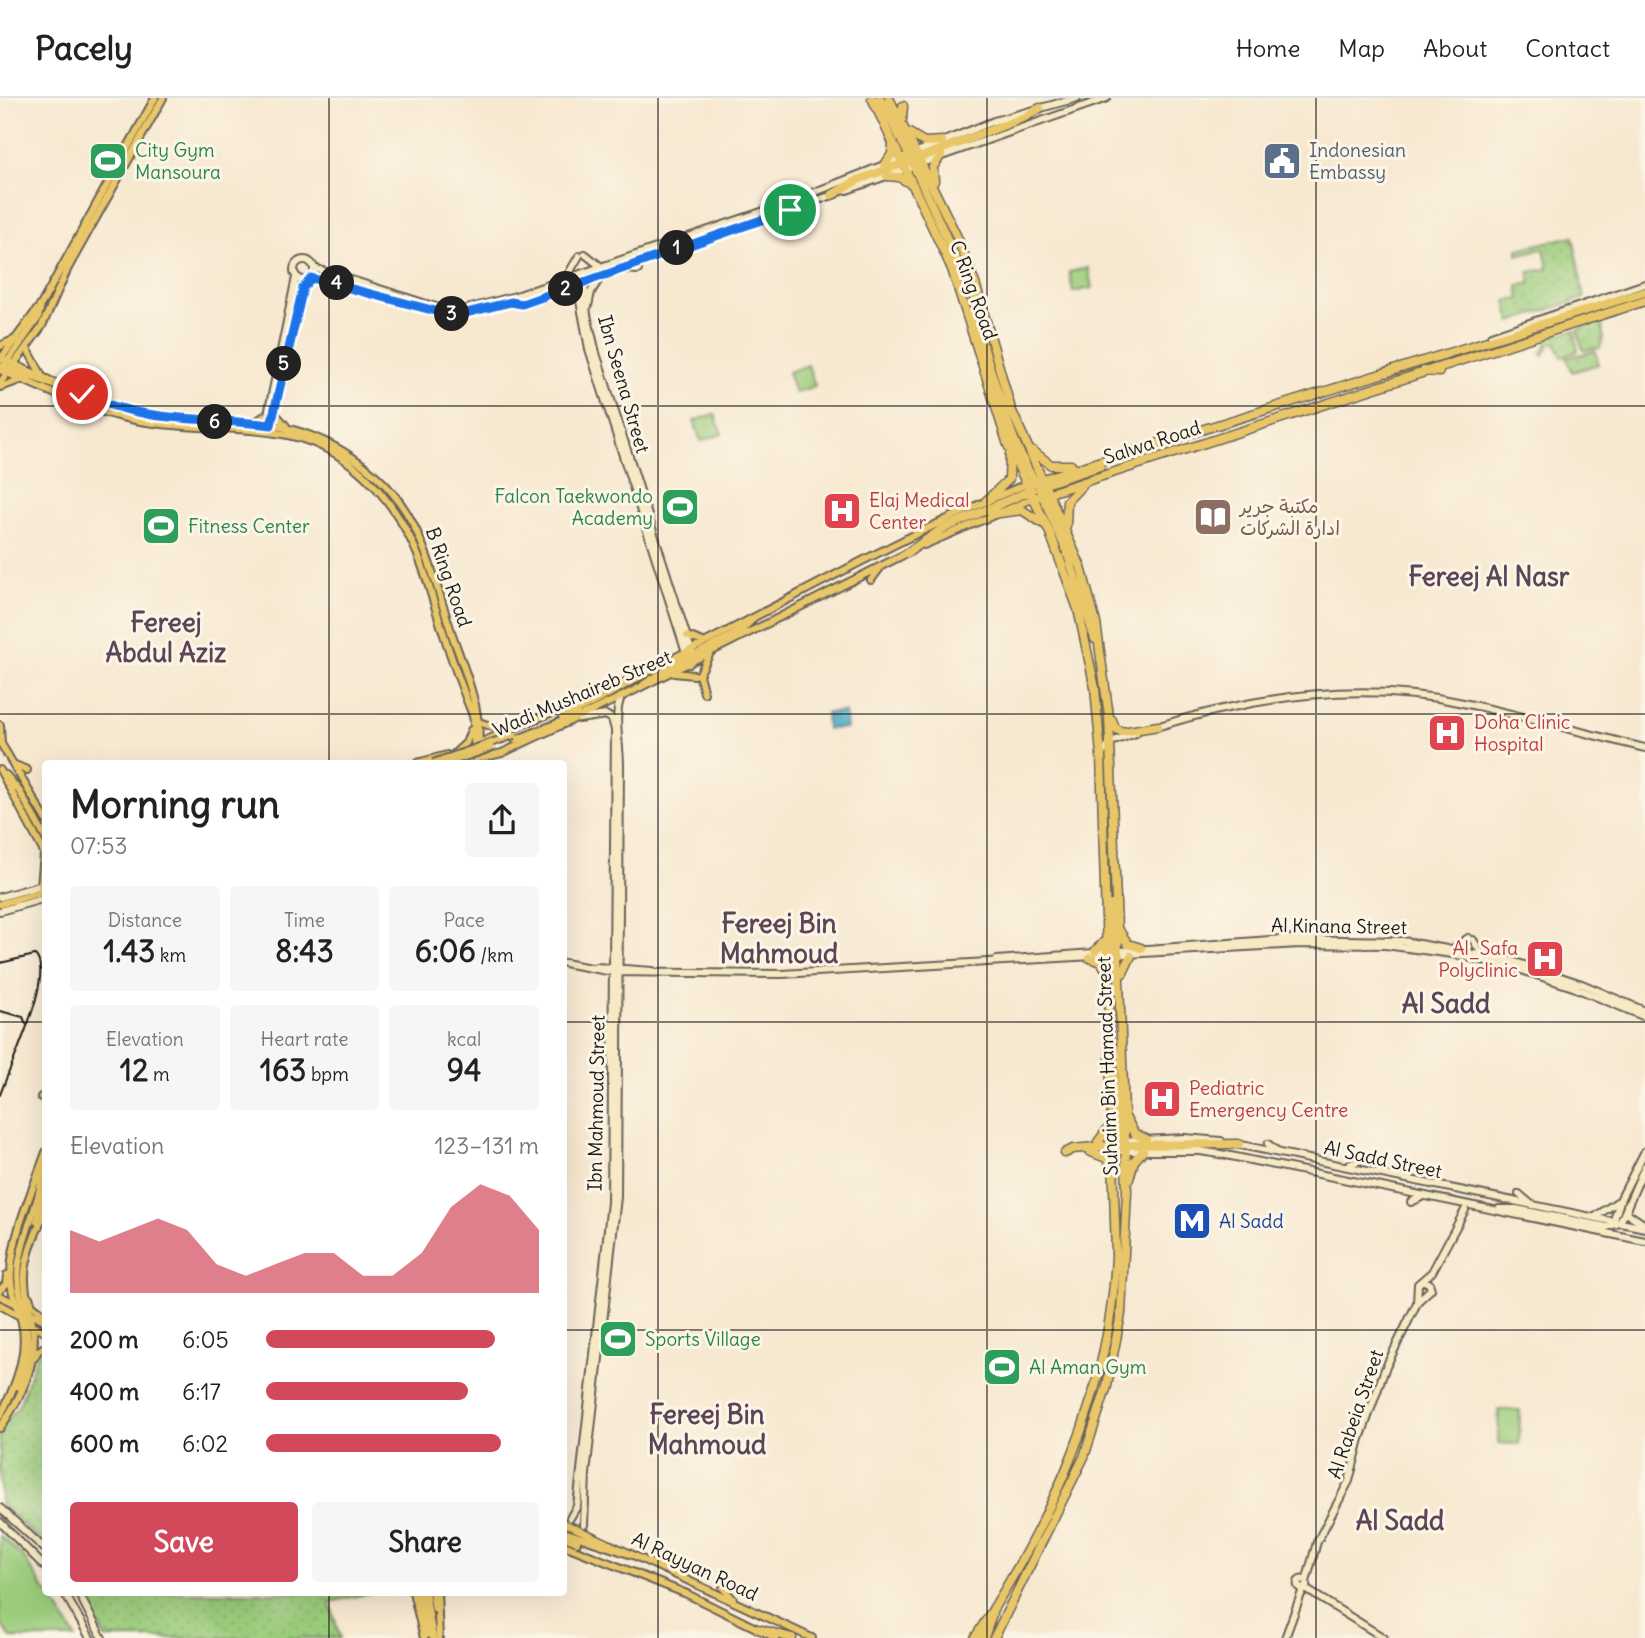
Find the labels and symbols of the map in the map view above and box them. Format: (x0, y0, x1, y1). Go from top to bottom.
place label: City Gym Mansoura (135, 138, 221, 184)
place label: Indonesian Embassy (1309, 138, 1406, 184)
sports icon: City Gym Mansoura (87, 140, 129, 182)
public building icon: Indonesian Embassy (1261, 140, 1303, 182)
pin (760, 180, 820, 240)
pin: 1 (660, 230, 694, 266)
street label: C Ring Road (945, 237, 1003, 343)
pin: 4 (320, 266, 354, 300)
pin: 2 (548, 272, 584, 306)
pin: 3 (434, 296, 470, 332)
street label: Ibn Seena Street (593, 312, 655, 456)
pin: 5 (266, 346, 302, 382)
pin (52, 364, 112, 424)
pin: 6 (198, 404, 232, 440)
street label: Salwa Road (1100, 415, 1204, 469)
place label: Falcon Taekwondo Academy (494, 484, 653, 530)
sports icon: Falcon Taekwondo Academy (659, 486, 701, 528)
place label: Elaj Medical Center (869, 488, 970, 534)
hospital icon: Elaj Medical Center (821, 490, 863, 532)
place label: مكتبة جرير ادارة الشركات (1238, 494, 1340, 540)
library icon: مكتبة جرير ادارة الشركات (1192, 496, 1234, 538)
sports icon: Fitness Center (140, 505, 182, 547)
place label: Fitness Center (188, 514, 310, 538)
street label: B Ring Road (421, 524, 477, 630)
district label: Fereej Al Nasr (1409, 560, 1570, 593)
district label: Fereej Abdul Aziz (106, 606, 227, 669)
street label: Wadi Mushaireb Street (489, 645, 675, 741)
place label: Doha Clinic Hospital (1474, 710, 1570, 756)
hospital icon: Doha Clinic Hospital (1426, 712, 1468, 754)
district label: Fereej Bin Mahmoud (720, 907, 838, 970)
street label: Al Kinana Street (1271, 913, 1407, 939)
place label: Al_Safa Polyclinic (1438, 936, 1518, 982)
hospital icon: Al_Safa Polyclinic (1524, 938, 1566, 980)
street label: Suhaim Bin Hamad Street (1091, 956, 1123, 1176)
district label: Al Sadd (1402, 987, 1490, 1020)
street label: Ibn Mahmoud Street (582, 1015, 610, 1191)
place label: Pediatric Emergency Centre (1189, 1076, 1348, 1122)
hospital icon: Pediatric Emergency Centre (1141, 1078, 1183, 1120)
street label: Al Sadd Street (1322, 1135, 1444, 1183)
metro station icon: Al Sadd (1171, 1200, 1213, 1242)
place label: Al Sadd (1219, 1209, 1284, 1233)
sports icon: Sports Village (597, 1318, 639, 1360)
place label: Sports Village (645, 1327, 761, 1351)
sports icon: Al Aman Gym (981, 1346, 1023, 1388)
street label: Al Rabeia Street (1322, 1346, 1388, 1482)
place label: Al Aman Gym (1029, 1355, 1146, 1379)
district label: Fereej Bin Mahmoud (648, 1398, 766, 1461)
district label: Al Sadd (1356, 1504, 1444, 1537)
street label: Al Rayyan Road (628, 1526, 762, 1606)

